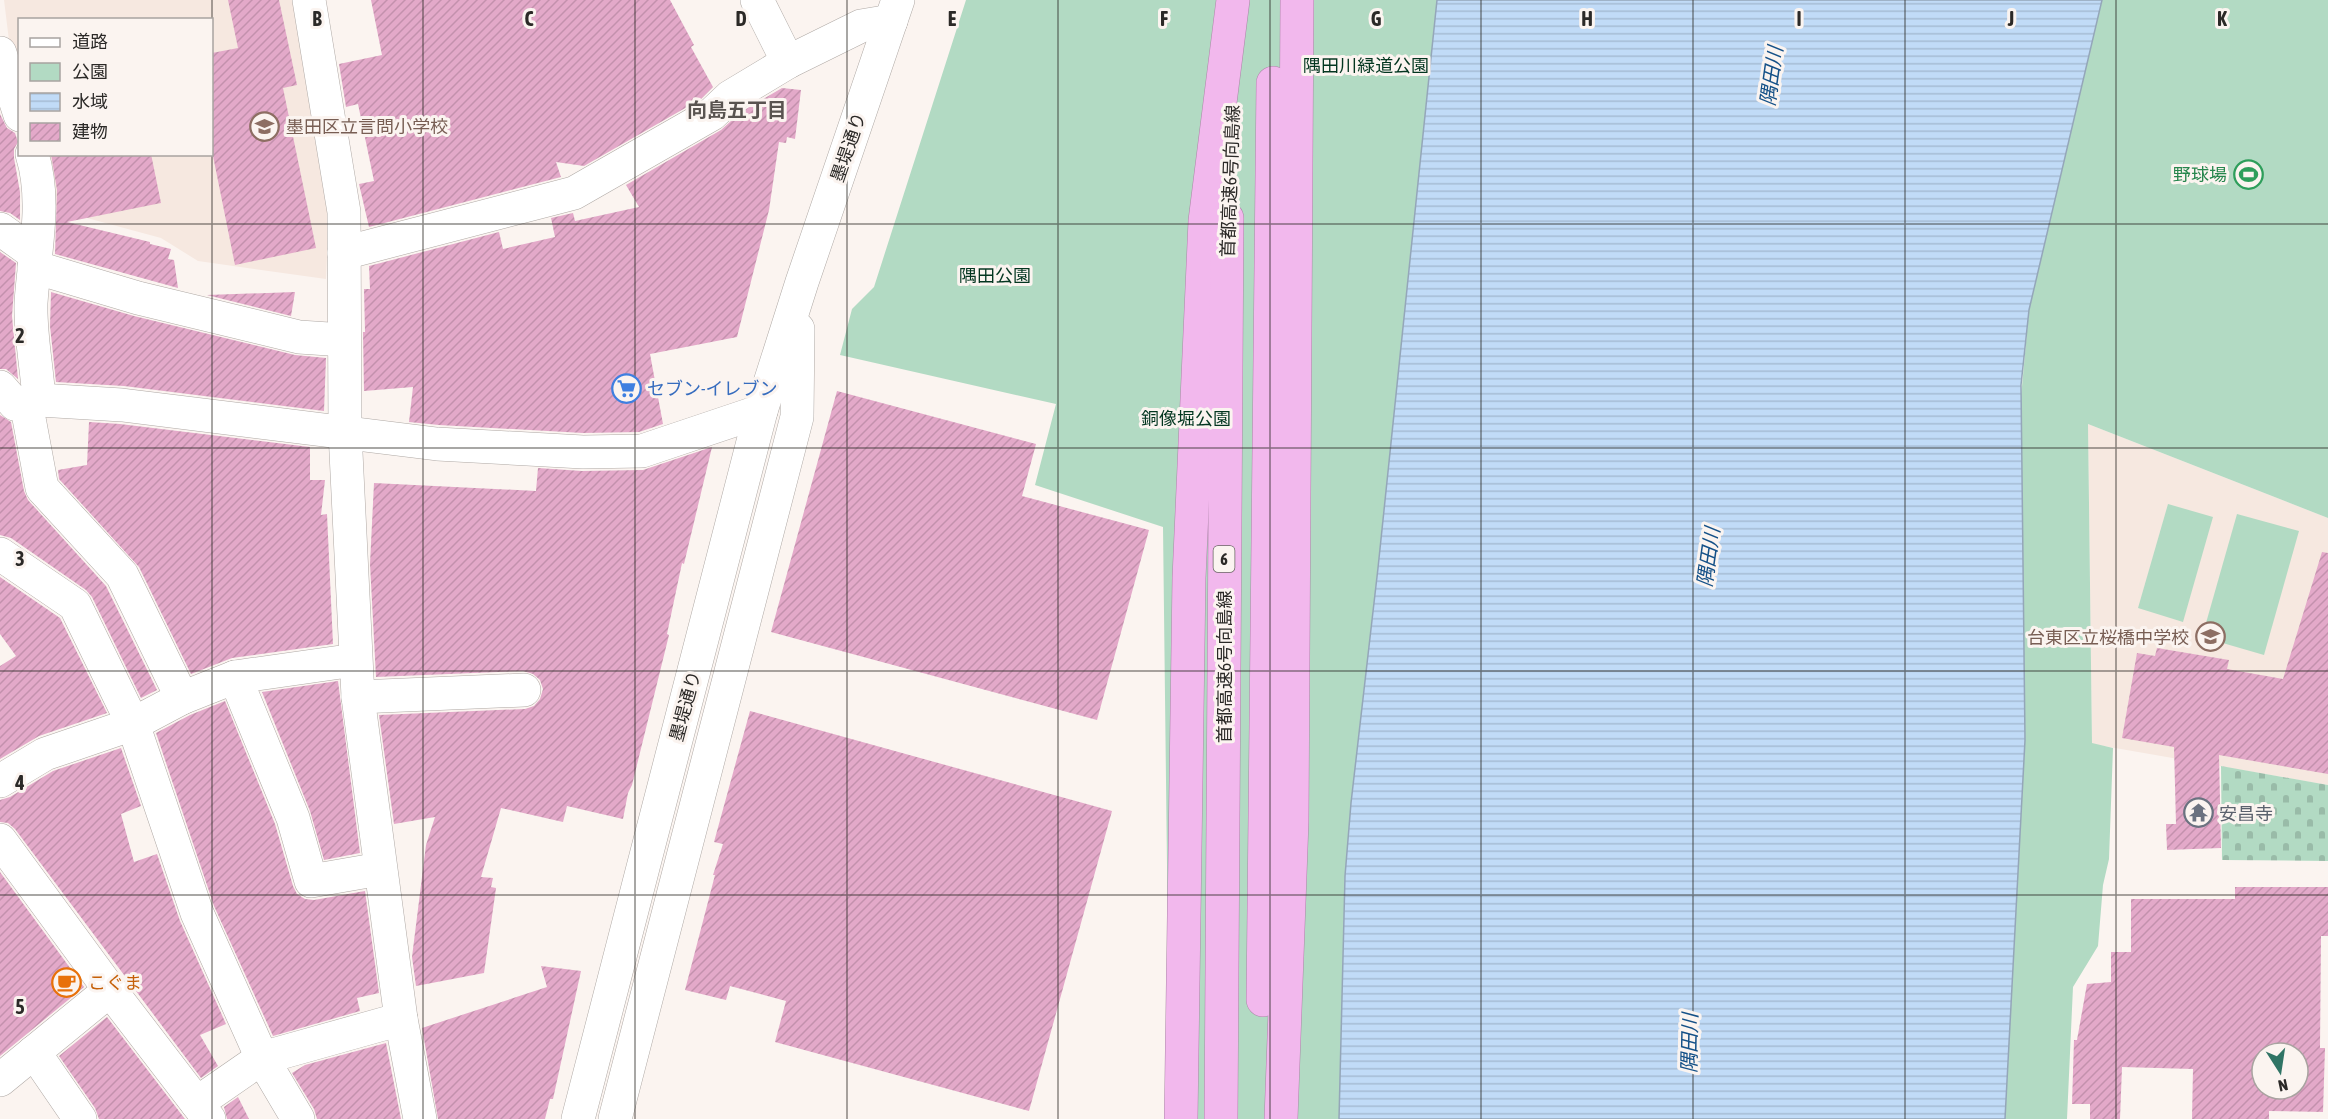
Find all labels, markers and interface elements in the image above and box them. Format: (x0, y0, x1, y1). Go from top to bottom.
text: B (312, 7, 322, 30)
text: C (525, 7, 534, 30)
text: D (735, 7, 747, 30)
text: E (948, 7, 957, 30)
text: F (1160, 7, 1168, 30)
text: G (1371, 7, 1382, 30)
text: H (1581, 7, 1593, 30)
text: I (1796, 7, 1802, 30)
text: J (2007, 7, 2014, 30)
text: K (2217, 7, 2227, 30)
legend (18, 18, 213, 156)
text: 道路 (72, 31, 108, 52)
water label: 隅田川 (1755, 43, 1787, 107)
park label: 隅田川緑道公園 (1303, 55, 1429, 76)
text: 公園 (72, 61, 108, 82)
text: 水域 (72, 91, 108, 112)
district label: 向島五丁目 (687, 98, 787, 121)
street label: 首都高速6号向島線 (1217, 104, 1243, 258)
school or university icon: 墨田区立言問小学校 (249, 110, 281, 142)
street label: 墨堤通り (826, 110, 870, 184)
place label: 墨田区立言問小学校 (286, 116, 448, 137)
text: 建物 (72, 121, 108, 142)
sports icon: 野球場 (2232, 158, 2264, 190)
place label: 野球場 (2173, 164, 2227, 185)
park label: 隅田公園 (959, 265, 1031, 286)
text: 2 (15, 324, 25, 347)
supermarket icon: セブン-イレブン (610, 372, 642, 404)
place label: セブン-イレブン (647, 378, 778, 399)
park label: 銅像堀公園 (1141, 408, 1231, 429)
water label: 隅田川 (1692, 524, 1724, 588)
road number: 6 (1214, 546, 1234, 572)
text: 3 (15, 547, 25, 570)
street label: 首都高速6号向島線 (1214, 591, 1235, 743)
school or university icon: 台東区立桜橋中学校 (2194, 621, 2226, 653)
place label: 台東区立桜橋中学校 (2027, 627, 2189, 648)
street label: 墨堤通り (666, 669, 704, 743)
text: 4 (14, 771, 25, 794)
temple icon: 安昌寺 (2182, 797, 2214, 829)
place label: 安昌寺 (2219, 803, 2273, 824)
cafe icon: こぐま (51, 966, 83, 998)
place label: こぐま (88, 972, 142, 993)
text: 5 (15, 995, 25, 1018)
water label: 隅田川 (1677, 1011, 1701, 1073)
north arrow (2250, 1041, 2310, 1101)
text: N (2277, 1076, 2290, 1095)

